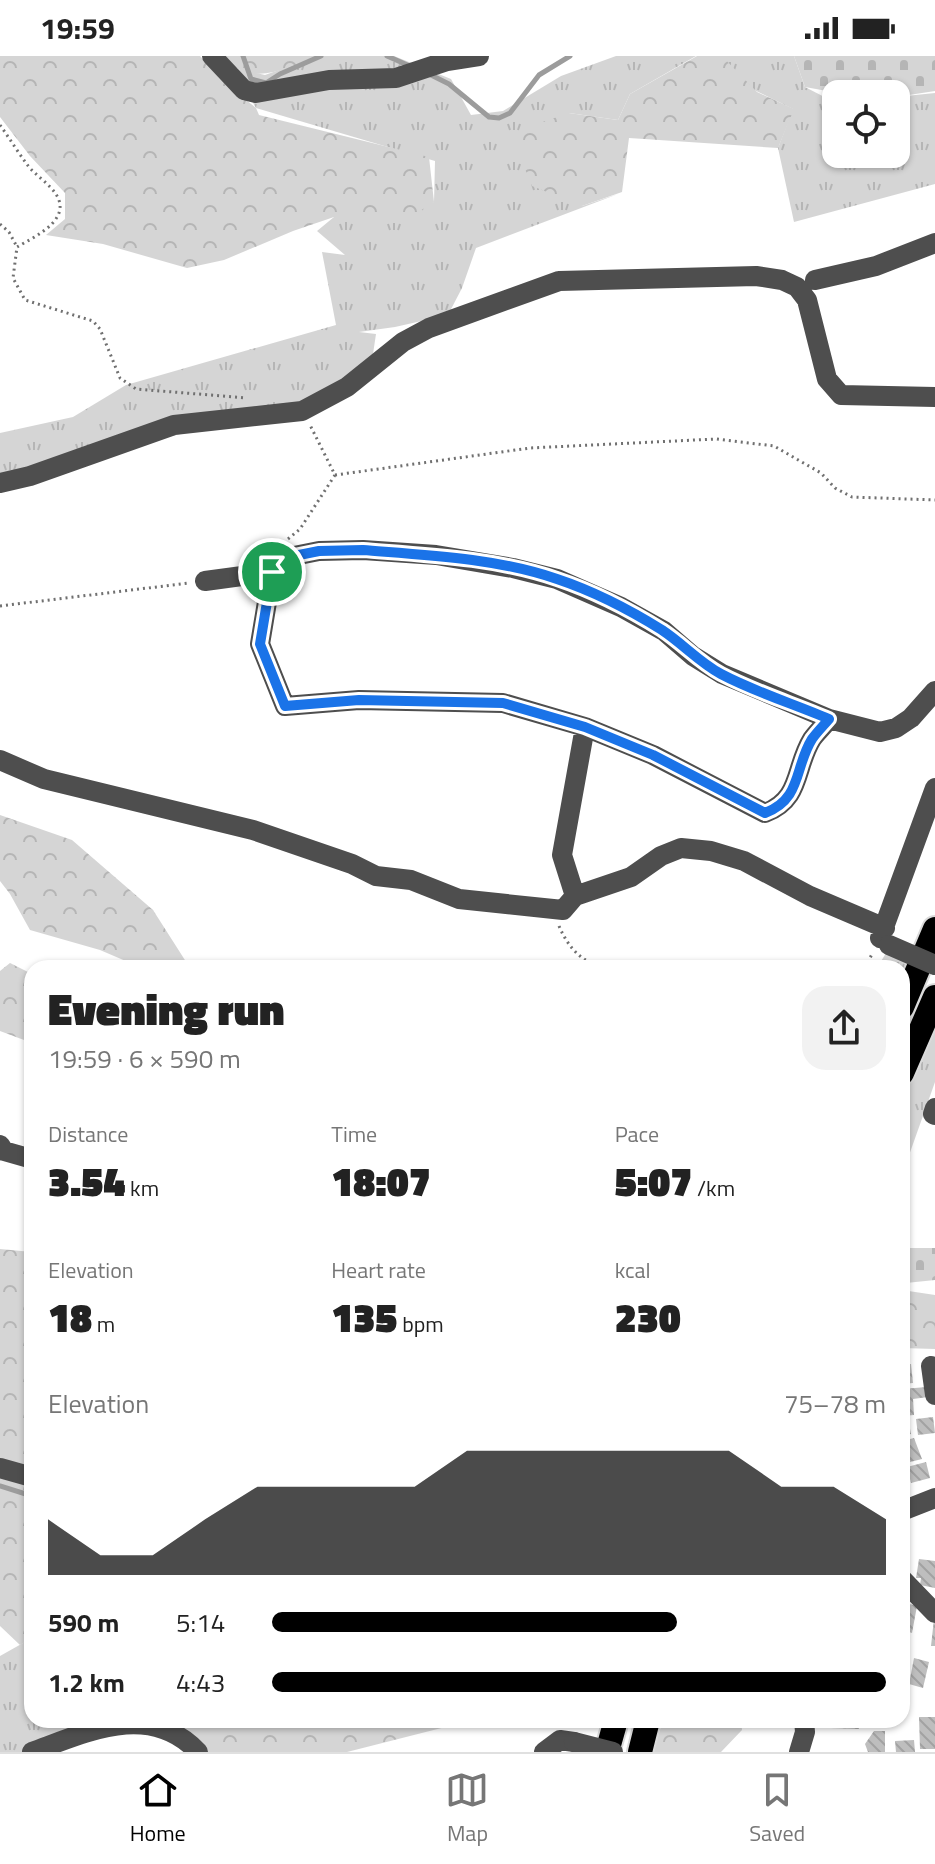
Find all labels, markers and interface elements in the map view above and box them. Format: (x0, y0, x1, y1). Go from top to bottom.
text: 19:59 (40, 5, 115, 51)
map controls (822, 80, 910, 168)
button: locate (822, 80, 910, 168)
pin (238, 538, 306, 606)
icon: arrive (250, 550, 294, 594)
text: Evening run (48, 975, 285, 1042)
button: share (802, 986, 886, 1070)
text: 19:59 · 6 × 590 m (48, 1039, 241, 1078)
text: Distance (48, 1117, 128, 1151)
text: Time (331, 1117, 377, 1151)
text: Pace (615, 1117, 659, 1151)
text: 3.54 (48, 1151, 125, 1212)
text: 18:07 (331, 1151, 431, 1212)
text: 5:07 (615, 1151, 692, 1212)
text: km (125, 1171, 159, 1205)
text: /km (692, 1171, 735, 1205)
text: Elevation (48, 1253, 134, 1287)
text: Heart rate (331, 1253, 426, 1287)
text: kcal (615, 1253, 651, 1287)
text: 18 (48, 1287, 92, 1348)
text: 135 (331, 1287, 397, 1348)
text: 230 (615, 1287, 681, 1348)
text: m (92, 1307, 115, 1341)
text: bpm (397, 1307, 444, 1341)
text: Elevation (48, 1384, 149, 1423)
text: 75–78 m (784, 1384, 886, 1423)
text: 590 m (48, 1603, 119, 1642)
text: 5:14 (176, 1603, 225, 1642)
text: 1.2 km (48, 1663, 125, 1702)
text: 4:43 (176, 1663, 225, 1702)
tab: Home (130, 1768, 186, 1850)
tab: Map (445, 1768, 489, 1850)
tab: Saved (749, 1768, 805, 1850)

